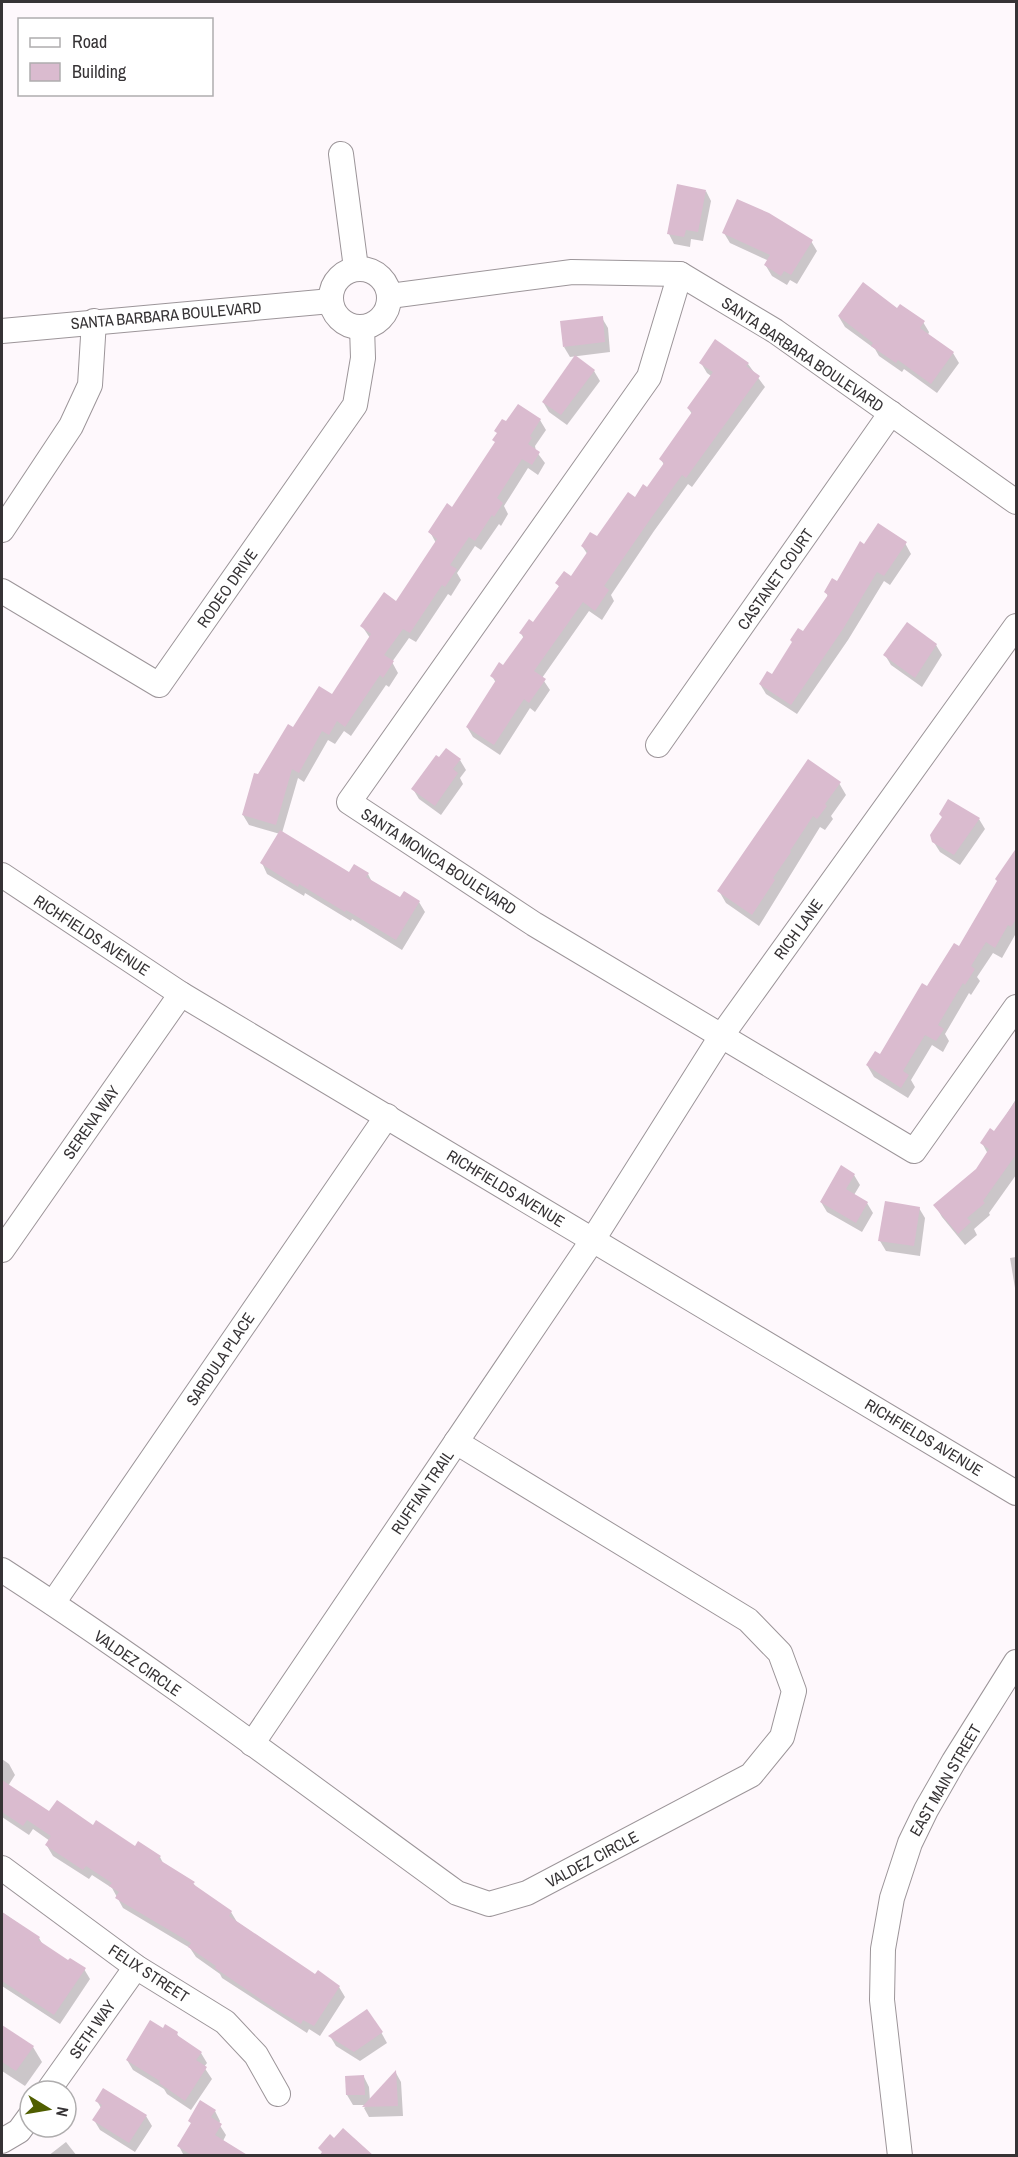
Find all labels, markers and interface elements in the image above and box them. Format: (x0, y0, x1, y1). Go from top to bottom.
legend (18, 18, 213, 96)
text: Road (72, 29, 107, 54)
text: Building (72, 59, 127, 84)
street label: SANTA BARBARA BOULEVARD (718, 291, 888, 417)
street label: SANTA BARBARA BOULEVARD (70, 296, 262, 334)
street label: CASTANET COURT (732, 524, 818, 634)
street label: RODEO DRIVE (192, 544, 262, 632)
street label: SANTA MONICA BOULEVARD (357, 802, 521, 920)
street label: RICHFIELDS AVENUE (30, 889, 154, 981)
street label: RICH LANE (769, 894, 827, 964)
street label: SERENA WAY (58, 1081, 125, 1163)
street label: RICHFIELDS AVENUE (443, 1144, 569, 1232)
street label: SARDULA PLACE (181, 1308, 259, 1410)
street label: RICHFIELDS AVENUE (861, 1393, 987, 1481)
street label: RUFFIAN TRAIL (386, 1445, 459, 1539)
street label: VALDEZ CIRCLE (90, 1625, 186, 1701)
street label: EAST MAIN STREET (904, 1720, 986, 1840)
street label: VALDEZ CIRCLE (542, 1825, 642, 1893)
street label: FELIX STREET (104, 1939, 194, 2007)
street label: SETH WAY (64, 1995, 120, 2063)
north arrow (18, 2079, 78, 2139)
text: N (51, 2105, 74, 2119)

